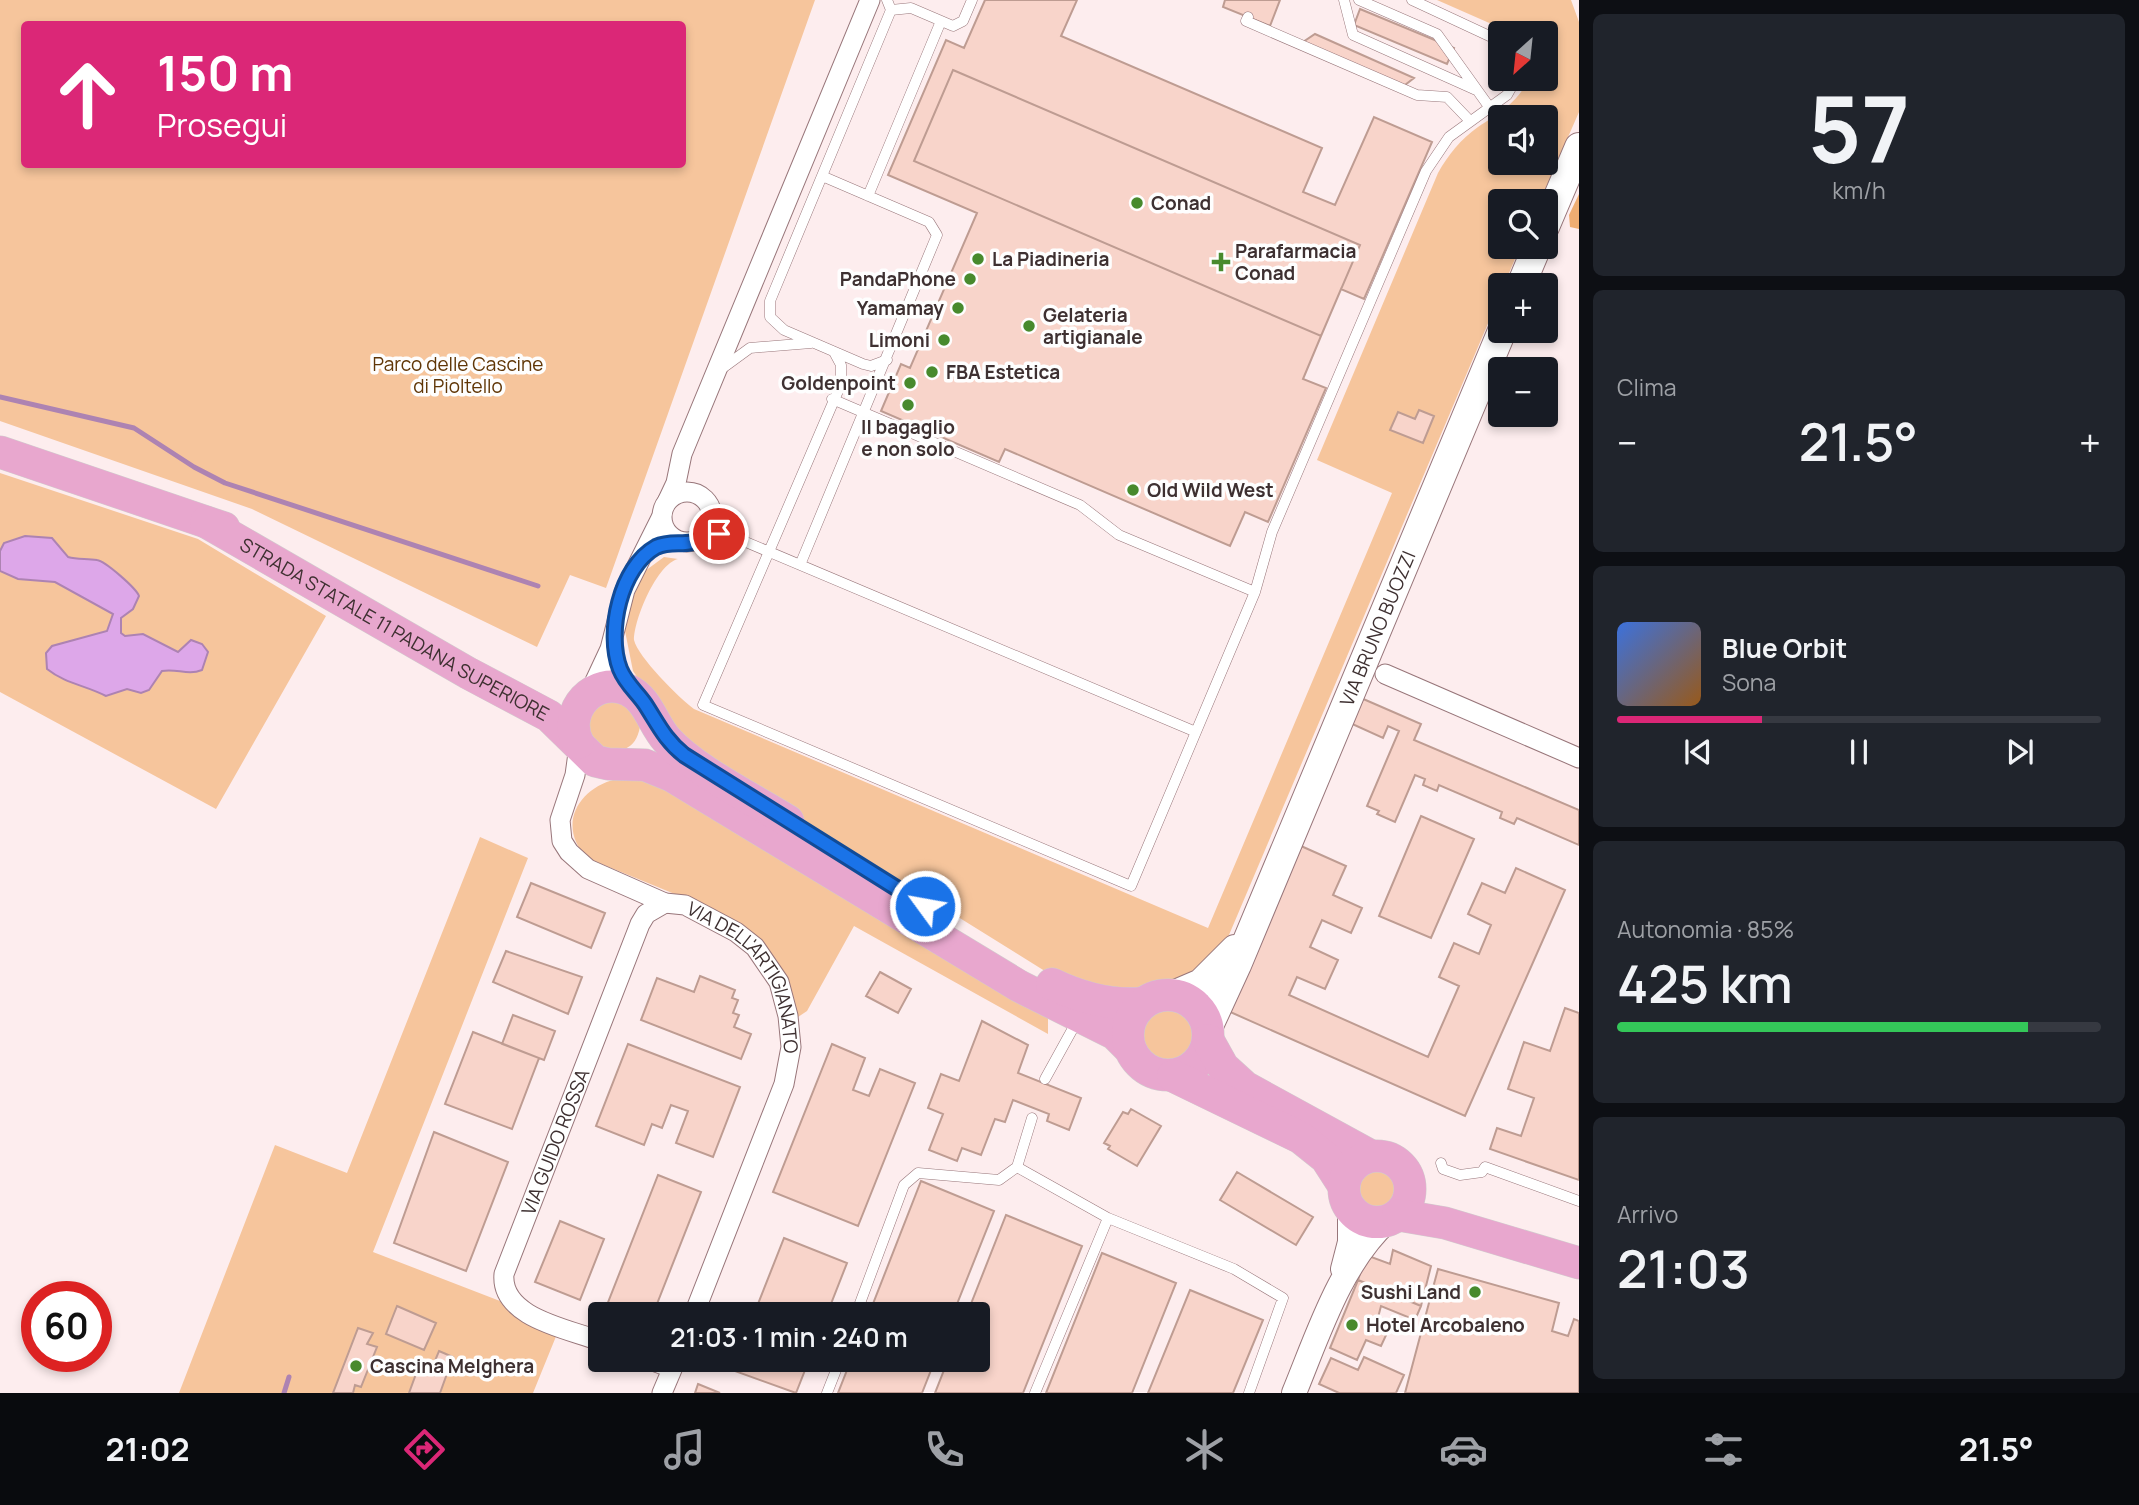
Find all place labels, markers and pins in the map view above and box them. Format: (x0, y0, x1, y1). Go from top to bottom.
place label: Conad (1151, 190, 1211, 216)
marker: Conad (1129, 195, 1145, 211)
place label: Parafarmacia Conad (1235, 238, 1356, 286)
place label: La Piadineria (992, 246, 1109, 272)
marker: La Piadineria (970, 251, 986, 267)
marker: Parafarmacia Conad (1213, 254, 1229, 270)
place label: PandaPhone (840, 266, 956, 292)
marker: PandaPhone (962, 271, 978, 287)
place label: Yamamay (857, 295, 944, 321)
marker: Yamamay (950, 300, 966, 316)
place label: Gelateria artigianale (1043, 302, 1143, 350)
marker: Gelateria artigianale (1021, 318, 1037, 334)
place label: Limoni (869, 327, 930, 353)
marker: Limoni (936, 332, 952, 348)
place label: FBA Estetica (946, 359, 1060, 385)
marker: FBA Estetica (924, 364, 940, 380)
place label: Goldenpoint (781, 370, 896, 396)
marker: Goldenpoint (902, 375, 918, 391)
marker: Il bagaglio e non solo (900, 397, 916, 413)
place label: Il bagaglio e non solo (861, 414, 955, 462)
place label: Old Wild West (1147, 477, 1274, 503)
marker: Old Wild West (1125, 482, 1141, 498)
pin (689, 504, 749, 564)
place label: Sushi Land (1361, 1279, 1461, 1305)
marker: Sushi Land (1467, 1284, 1483, 1300)
place label: Hotel Arcobaleno (1366, 1312, 1525, 1338)
marker: Hotel Arcobaleno (1344, 1317, 1360, 1333)
place label: Cascina Melghera (370, 1353, 534, 1379)
marker: Cascina Melghera (348, 1358, 364, 1374)

